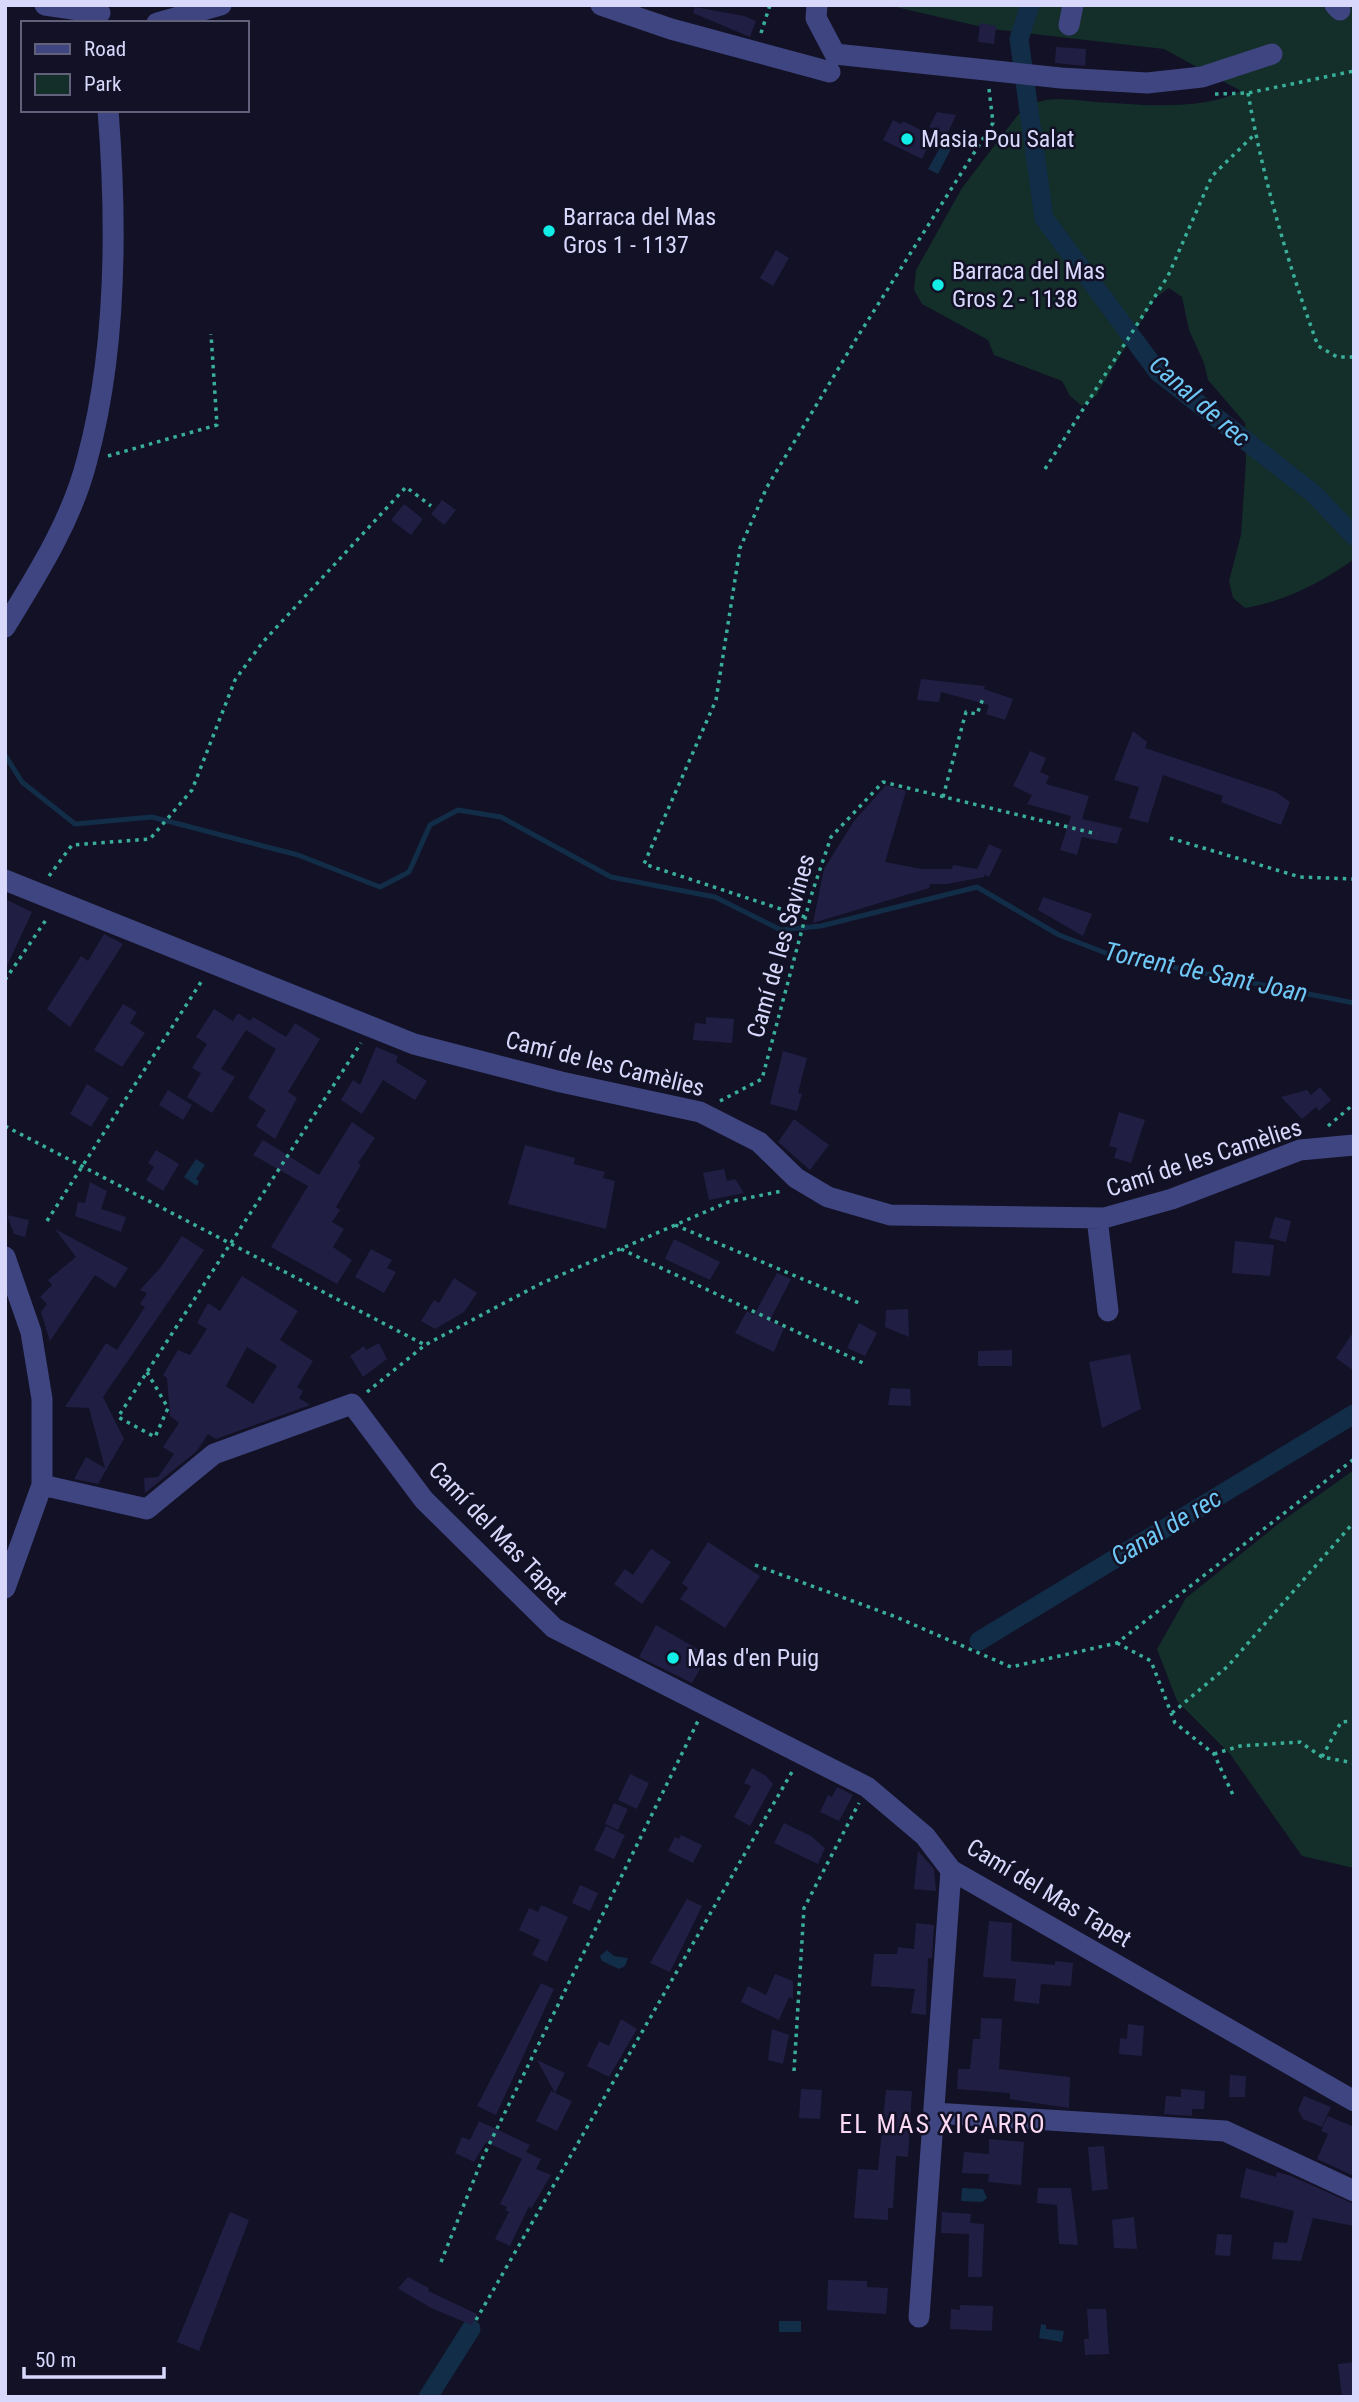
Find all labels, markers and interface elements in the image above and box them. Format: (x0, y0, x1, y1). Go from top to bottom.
legend (21, 21, 248, 112)
text: Road (84, 37, 126, 61)
text: Park (84, 72, 122, 96)
place label: Masia Pou Salat (921, 125, 1074, 153)
marker: Masia Pou Salat (899, 131, 915, 147)
place label: Barraca del Mas Gros 1 - 1137 (563, 203, 716, 259)
marker: Barraca del Mas Gros 1 - 1137 (541, 223, 557, 239)
place label: Barraca del Mas Gros 2 - 1138 (952, 257, 1105, 313)
marker: Barraca del Mas Gros 2 - 1138 (930, 277, 946, 293)
water label: Canal de rec (1144, 349, 1257, 453)
street label: Camí de les Savines (741, 851, 821, 1041)
water label: Torrent de Sant Joan (1102, 936, 1310, 1008)
street label: Camí de les Camèlies (503, 1026, 707, 1102)
street label: Camí de les Camèlies (1103, 1113, 1305, 1203)
street label: Camí del Mas Tapet (423, 1456, 573, 1610)
water label: Canal de rec (1105, 1482, 1227, 1572)
place label: Mas d'en Puig (687, 1644, 819, 1672)
marker: Mas d'en Puig (665, 1650, 681, 1666)
street label: Camí del Mas Tapet (962, 1833, 1136, 1953)
district label: EL MAS XICARRO (839, 2109, 1047, 2139)
scale bar (24, 2336, 164, 2380)
text: 50 m (35, 2348, 76, 2372)

